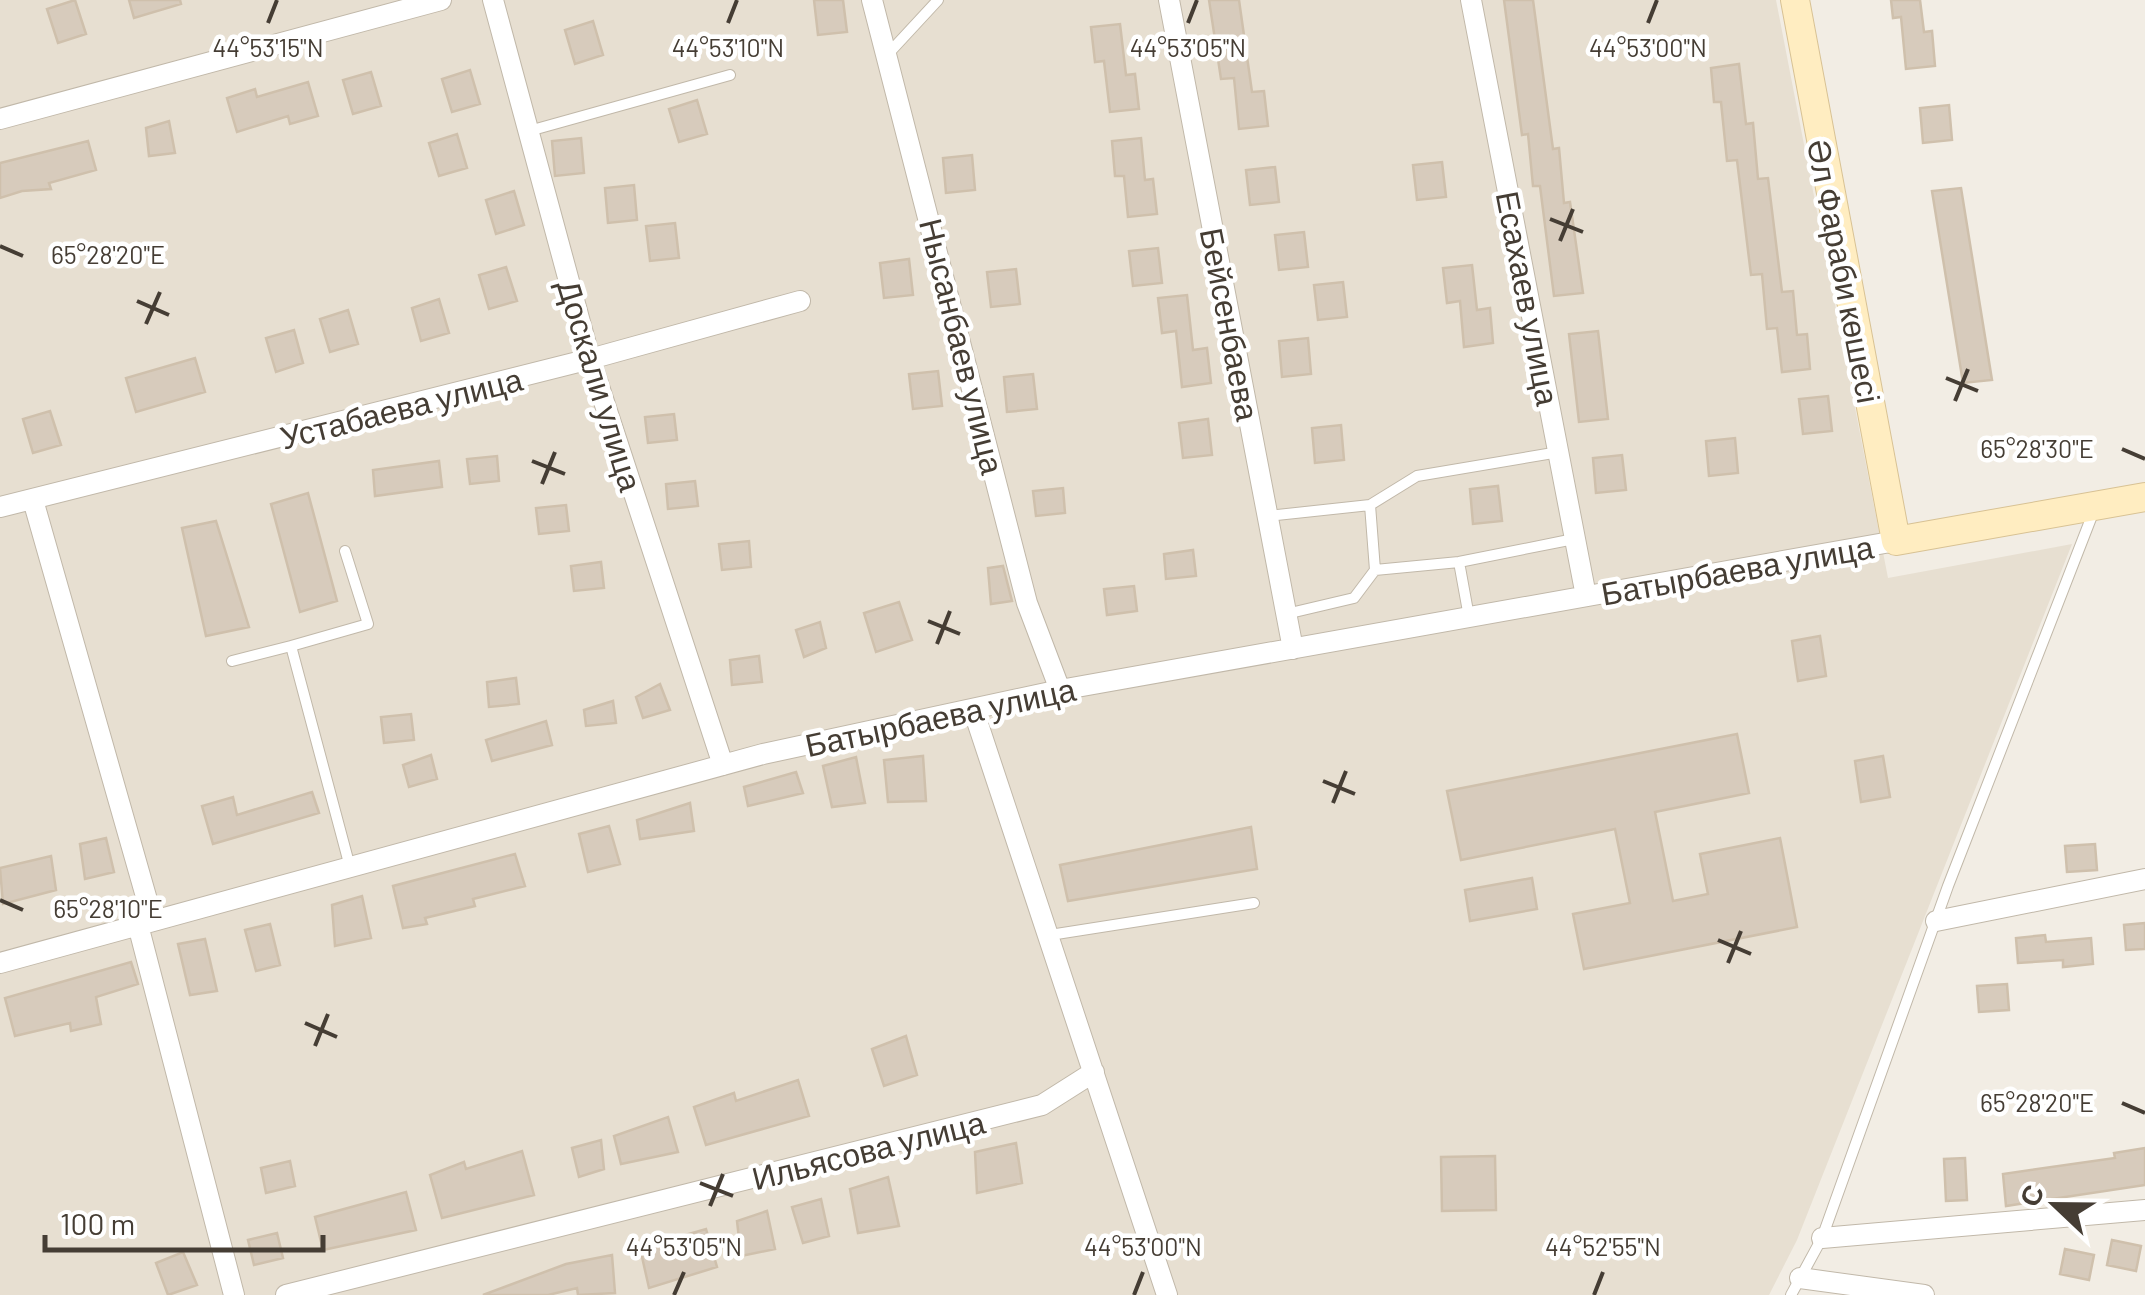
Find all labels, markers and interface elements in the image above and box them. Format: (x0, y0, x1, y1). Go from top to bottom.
text: 44°53'15"N (212, 32, 324, 62)
text: 44°53'10"N (672, 32, 784, 62)
text: 44°53'05"N (1130, 32, 1246, 62)
text: 44°53'00"N (1589, 32, 1707, 62)
street label: Әл Фараби көшесі (1800, 136, 1889, 406)
street label: Есахаев улица (1489, 188, 1568, 409)
street label: Нысанбаев улица (912, 214, 1013, 478)
street label: Бейсенбаева (1194, 224, 1268, 424)
text: 65°28'20"E (51, 239, 165, 269)
street label: Доскали улица (550, 275, 651, 496)
street label: Устабаева улица (276, 358, 526, 456)
text: 65°28'30"E (1980, 433, 2094, 463)
street label: Батырбаева улица (1598, 526, 1876, 613)
street label: Батырбаева улица (801, 669, 1079, 764)
text: 65°28'10"E (53, 893, 163, 923)
text: 65°28'20"E (1980, 1087, 2094, 1117)
street label: Ильясова улица (748, 1102, 989, 1197)
north arrow (2005, 1155, 2105, 1255)
text: С (2011, 1180, 2050, 1211)
scale bar (45, 1190, 322, 1252)
text: 100 m (60, 1205, 135, 1241)
text: 44°53'05"N (626, 1231, 742, 1261)
text: 44°53'00"N (1084, 1231, 1202, 1261)
text: 44°52'55"N (1545, 1231, 1661, 1261)

